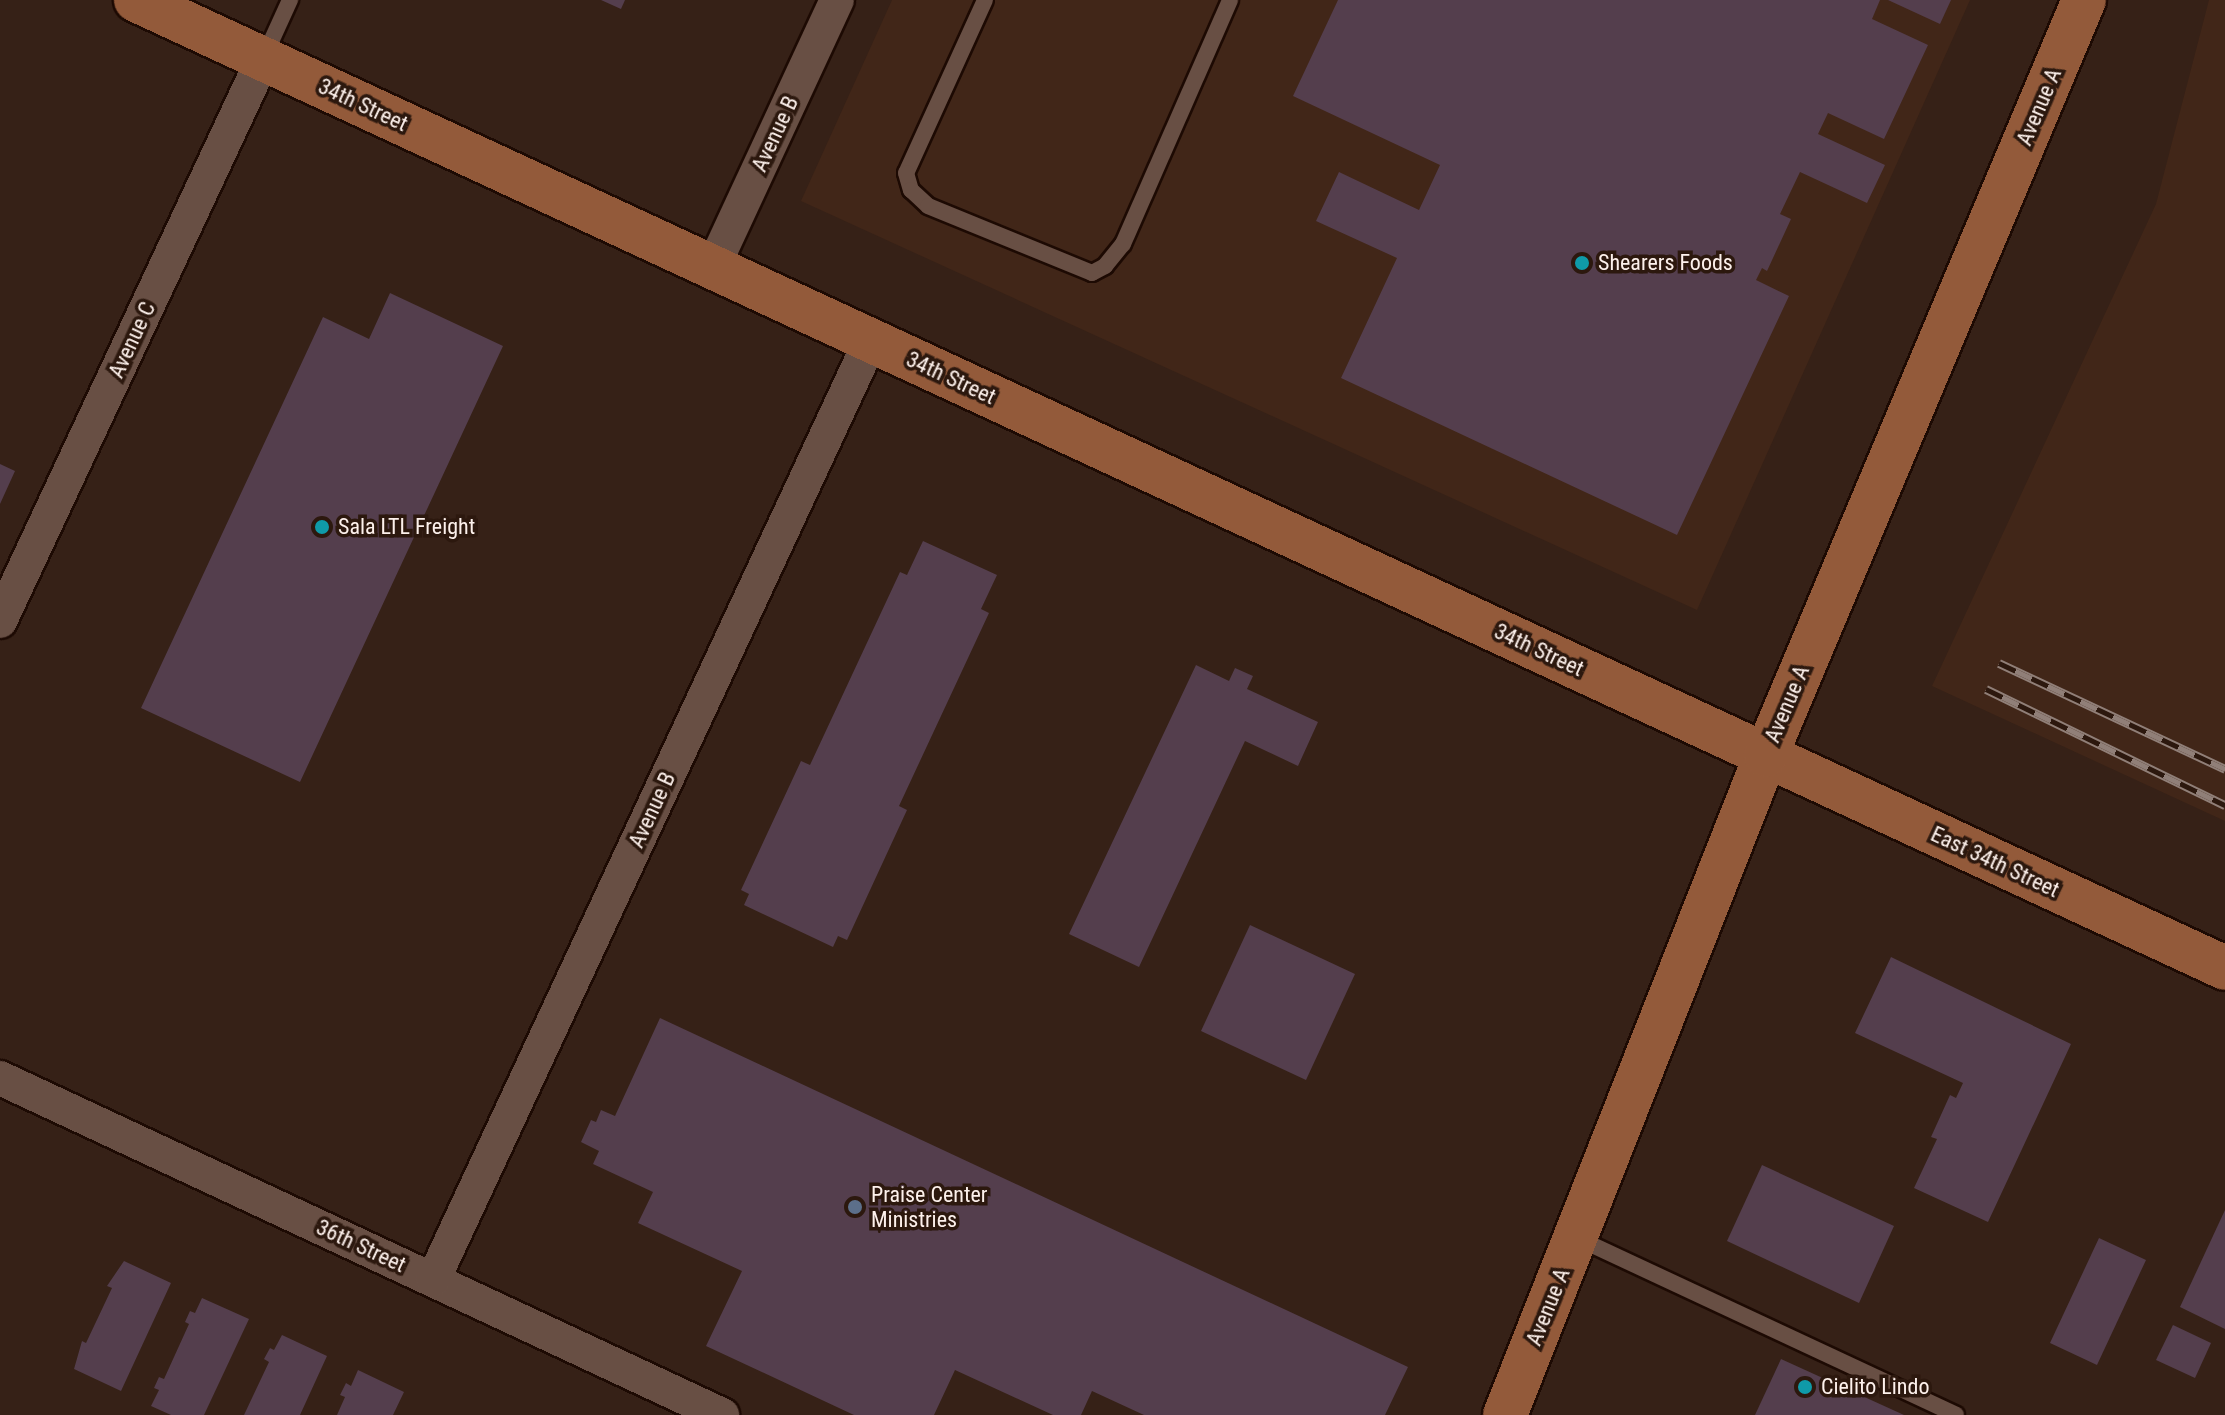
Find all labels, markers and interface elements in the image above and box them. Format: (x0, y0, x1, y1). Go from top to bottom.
street label: Avenue A (2011, 65, 2067, 149)
street label: 34th Street (314, 73, 412, 137)
street label: Avenue B (746, 92, 804, 176)
place label: Shearers Foods (1598, 250, 1733, 276)
marker: Shearers Foods (1573, 254, 1591, 272)
street label: Avenue C (103, 298, 161, 382)
street label: 34th Street (902, 346, 1000, 410)
place label: Sala LTL Freight (338, 514, 475, 540)
marker: Sala LTL Freight (313, 518, 331, 536)
street label: 34th Street (1490, 618, 1588, 682)
street label: Avenue A (1759, 662, 1815, 746)
street label: Avenue B (623, 768, 681, 852)
street label: East 34th Street (1927, 821, 2063, 903)
place label: Praise Center Ministries (871, 1181, 987, 1232)
marker: Praise Center Ministries (846, 1198, 864, 1216)
street label: 36th Street (312, 1214, 410, 1278)
street label: Avenue A (1521, 1264, 1575, 1350)
place label: Cielito Lindo (1821, 1374, 1929, 1400)
marker: Cielito Lindo (1796, 1378, 1814, 1396)

